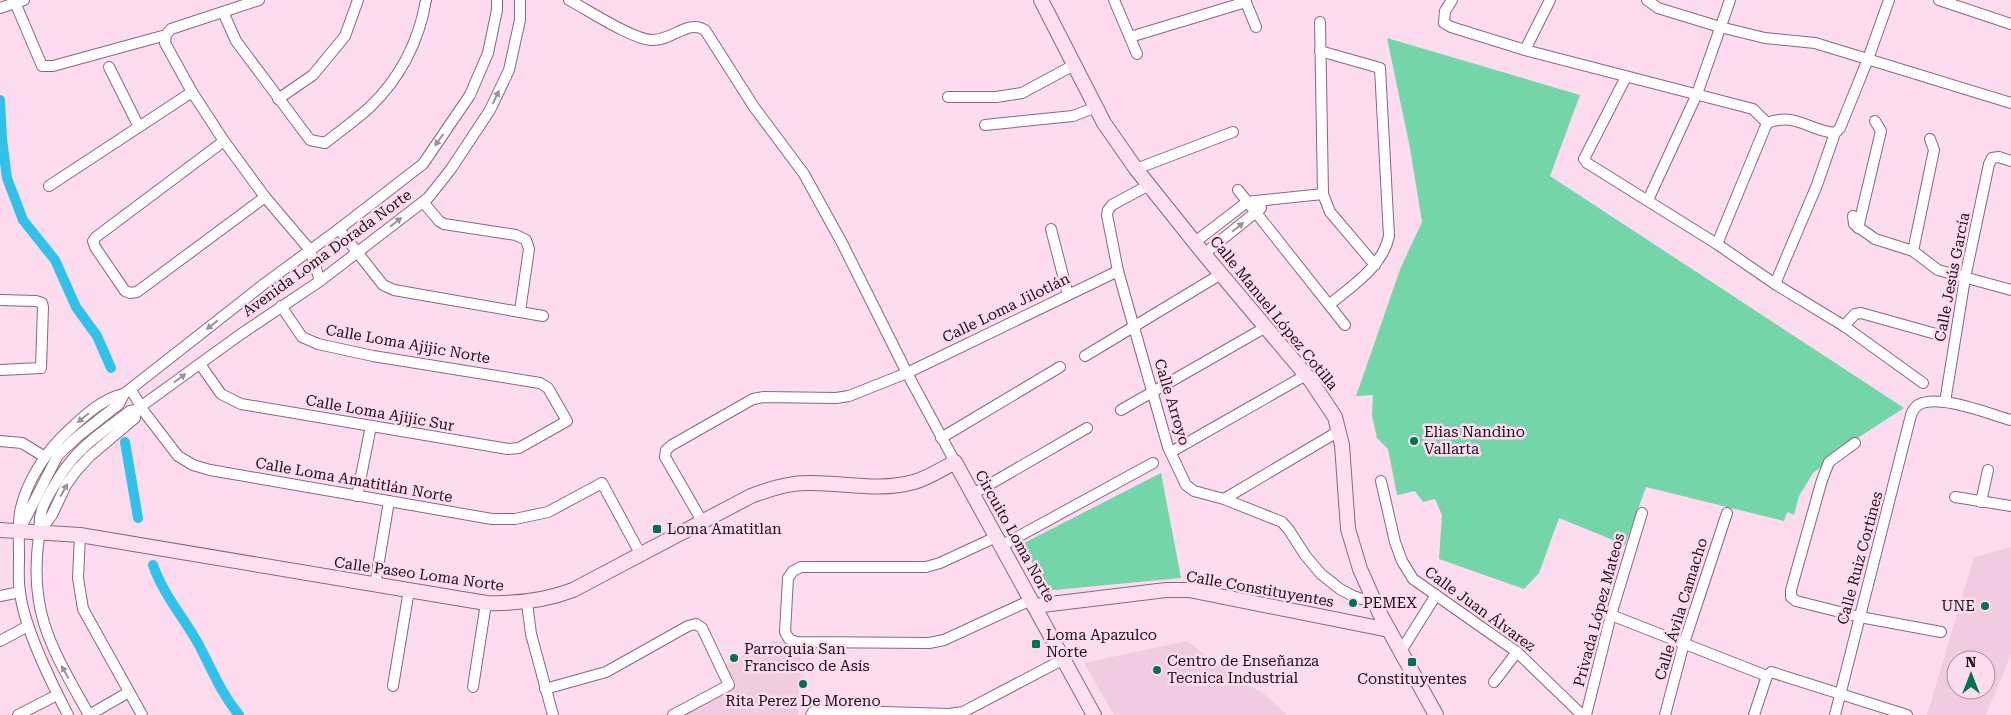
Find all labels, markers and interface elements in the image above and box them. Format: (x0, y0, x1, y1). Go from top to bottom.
one-way arrow (493, 90, 501, 104)
one-way arrow (434, 133, 444, 146)
street label: Avenida Loma Dorada Norte (239, 186, 415, 320)
street label: Calle Jesús García (1931, 211, 1973, 343)
one-way arrow (389, 217, 402, 228)
one-way arrow (1231, 221, 1244, 232)
street label: Calle Manuel López Cotilla (1206, 232, 1342, 394)
street label: Calle Loma Jilotlán (939, 269, 1073, 347)
one-way arrow (206, 319, 219, 330)
street label: Calle Loma Ajijic Norte (324, 321, 492, 367)
street label: Calle Arroyo (1150, 357, 1194, 447)
one-way arrow (173, 373, 187, 383)
street label: Calle Loma Ajijic Sur (304, 391, 456, 435)
one-way arrow (76, 413, 90, 423)
place label: Elias Nandino Vallarta (1424, 423, 1525, 458)
marker: Elias Nandino Vallarta (1408, 435, 1420, 447)
street label: Calle Loma Amatitlán Norte (254, 454, 454, 506)
street label: Circuito Loma Norte (971, 467, 1059, 605)
one-way arrow (60, 482, 68, 497)
street label: Calle Ruiz Cortines (1834, 489, 1886, 627)
place label: Loma Amatitlan (667, 520, 782, 538)
marker: Loma Amatitlan (651, 523, 663, 535)
street label: Privada López Mateos (1570, 531, 1628, 689)
street label: Calle Ávila Camacho (1651, 536, 1711, 682)
street label: Calle Paseo Loma Norte (333, 553, 505, 595)
street label: Calle Juan Álvarez (1421, 563, 1539, 655)
street label: Calle Constituyentes (1185, 567, 1335, 611)
place label: PEMEX (1363, 594, 1417, 612)
marker: PEMEX (1347, 597, 1359, 609)
place label: UNE (1941, 597, 1975, 615)
marker: UNE (1979, 600, 1991, 612)
place label: Loma Apazulco Norte (1046, 626, 1157, 661)
marker: Loma Apazulco Norte (1030, 638, 1042, 650)
place label: Parroquia San Francisco de Asís (744, 640, 870, 675)
north arrow (1946, 650, 1996, 700)
marker: Parroquia San Francisco de Asís (728, 652, 740, 664)
place label: Centro de Enseñanza Tecnica Industrial (1167, 652, 1319, 687)
text: N (1966, 654, 1977, 670)
marker: Constituyentes (1406, 656, 1418, 668)
marker: Centro de Enseñanza Tecnica Industrial (1151, 664, 1163, 676)
one-way arrow (61, 665, 69, 680)
place label: Constituyentes (1357, 670, 1467, 688)
marker: Rita Perez De Moreno (797, 678, 809, 690)
place label: Rita Perez De Moreno (725, 692, 881, 710)

